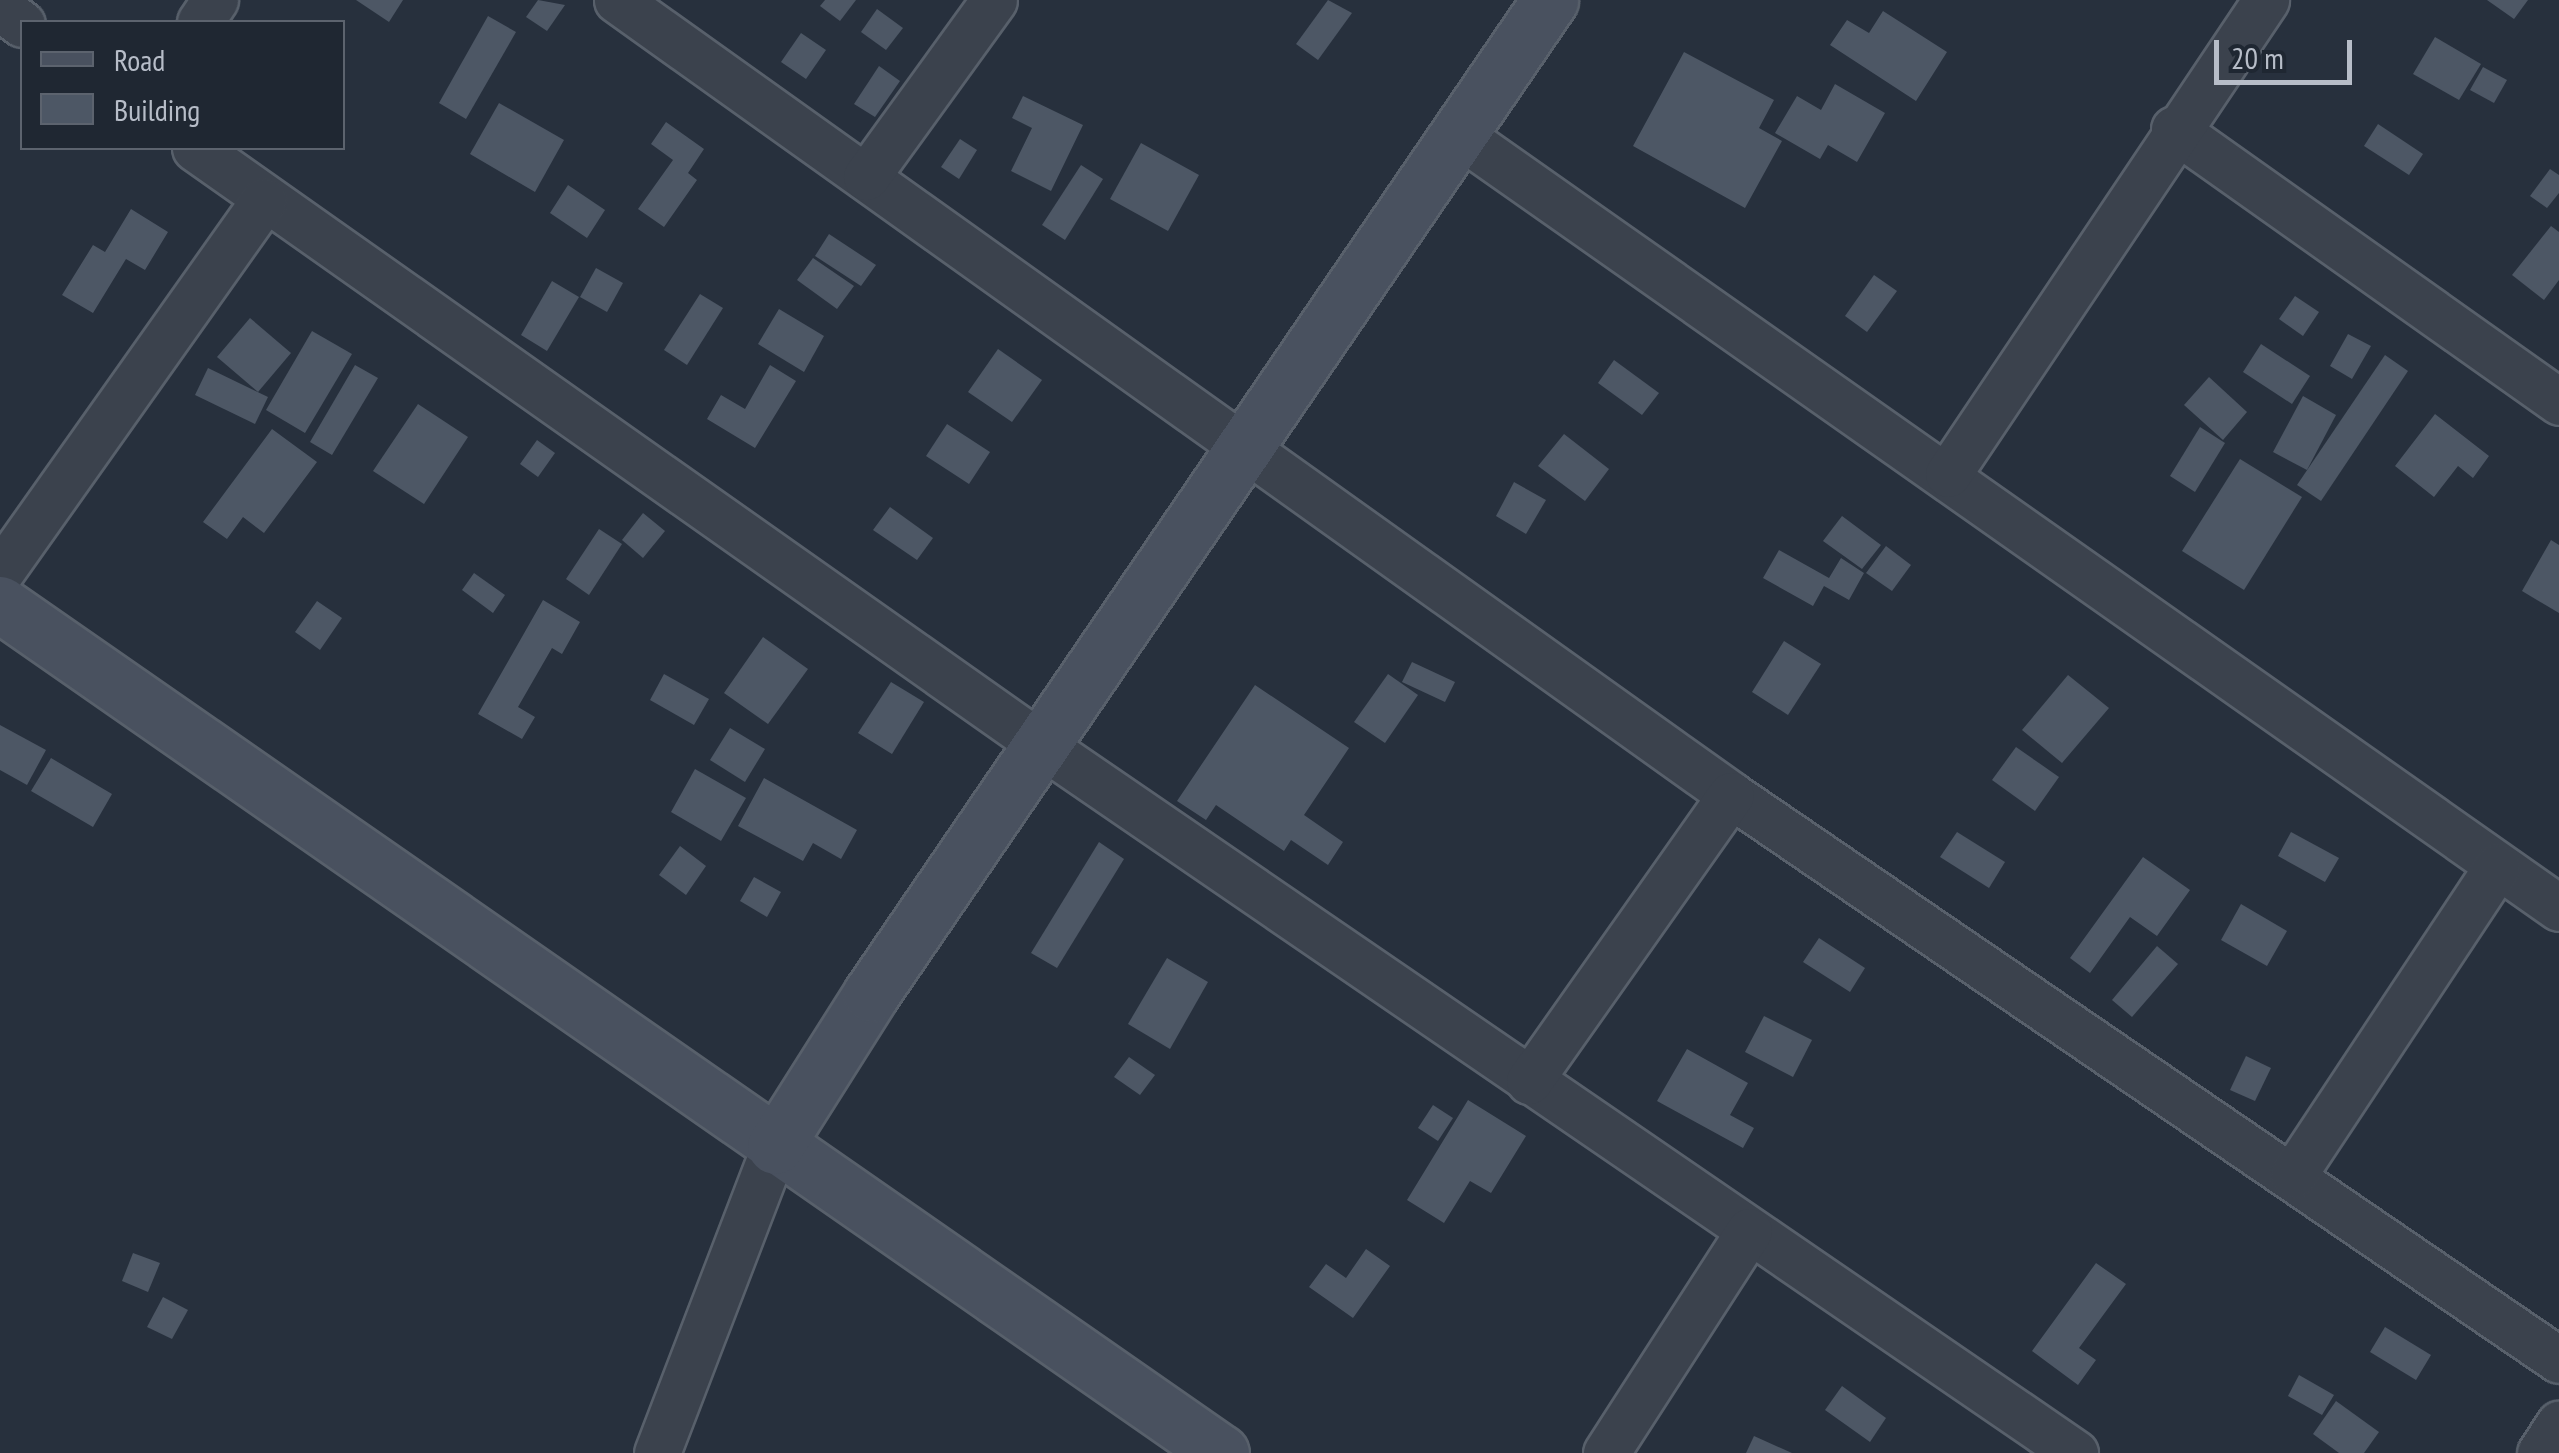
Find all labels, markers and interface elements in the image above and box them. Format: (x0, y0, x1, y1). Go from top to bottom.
legend (20, 20, 345, 150)
scale bar (2219, 20, 2356, 82)
text: 20 m (2231, 38, 2284, 77)
text: Road (114, 40, 165, 79)
text: Building (114, 90, 200, 129)

